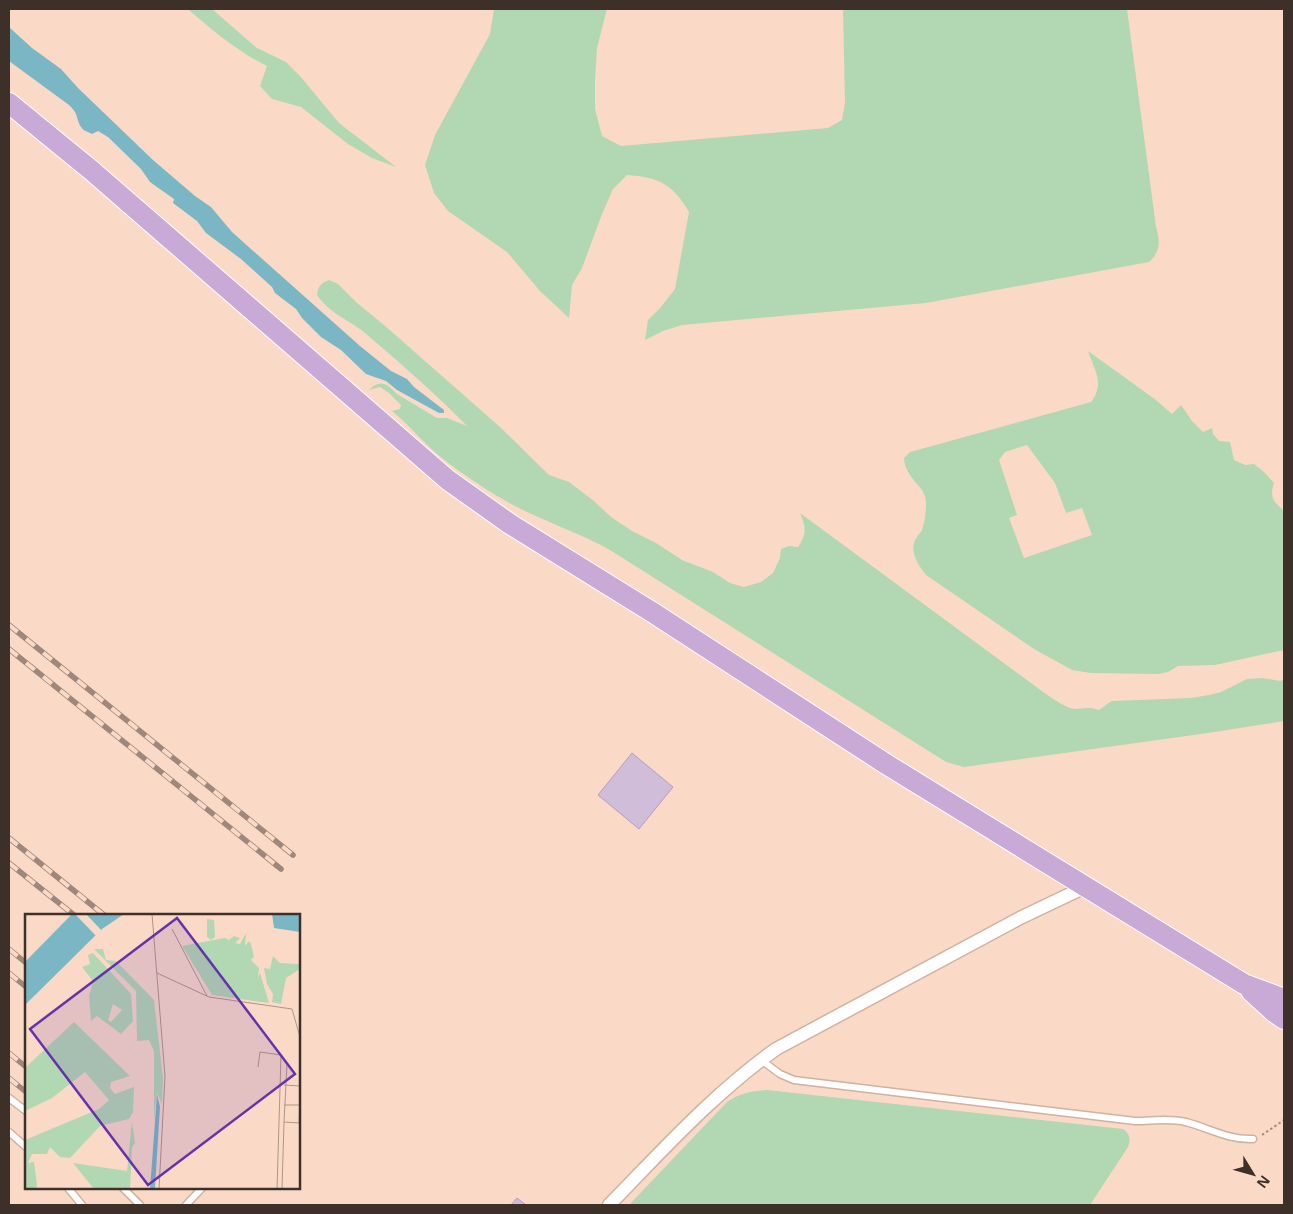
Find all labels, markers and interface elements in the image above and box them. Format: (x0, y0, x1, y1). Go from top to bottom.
inset map (25, 914, 300, 1189)
north arrow (1228, 1149, 1278, 1199)
text: N (1253, 1172, 1275, 1192)

